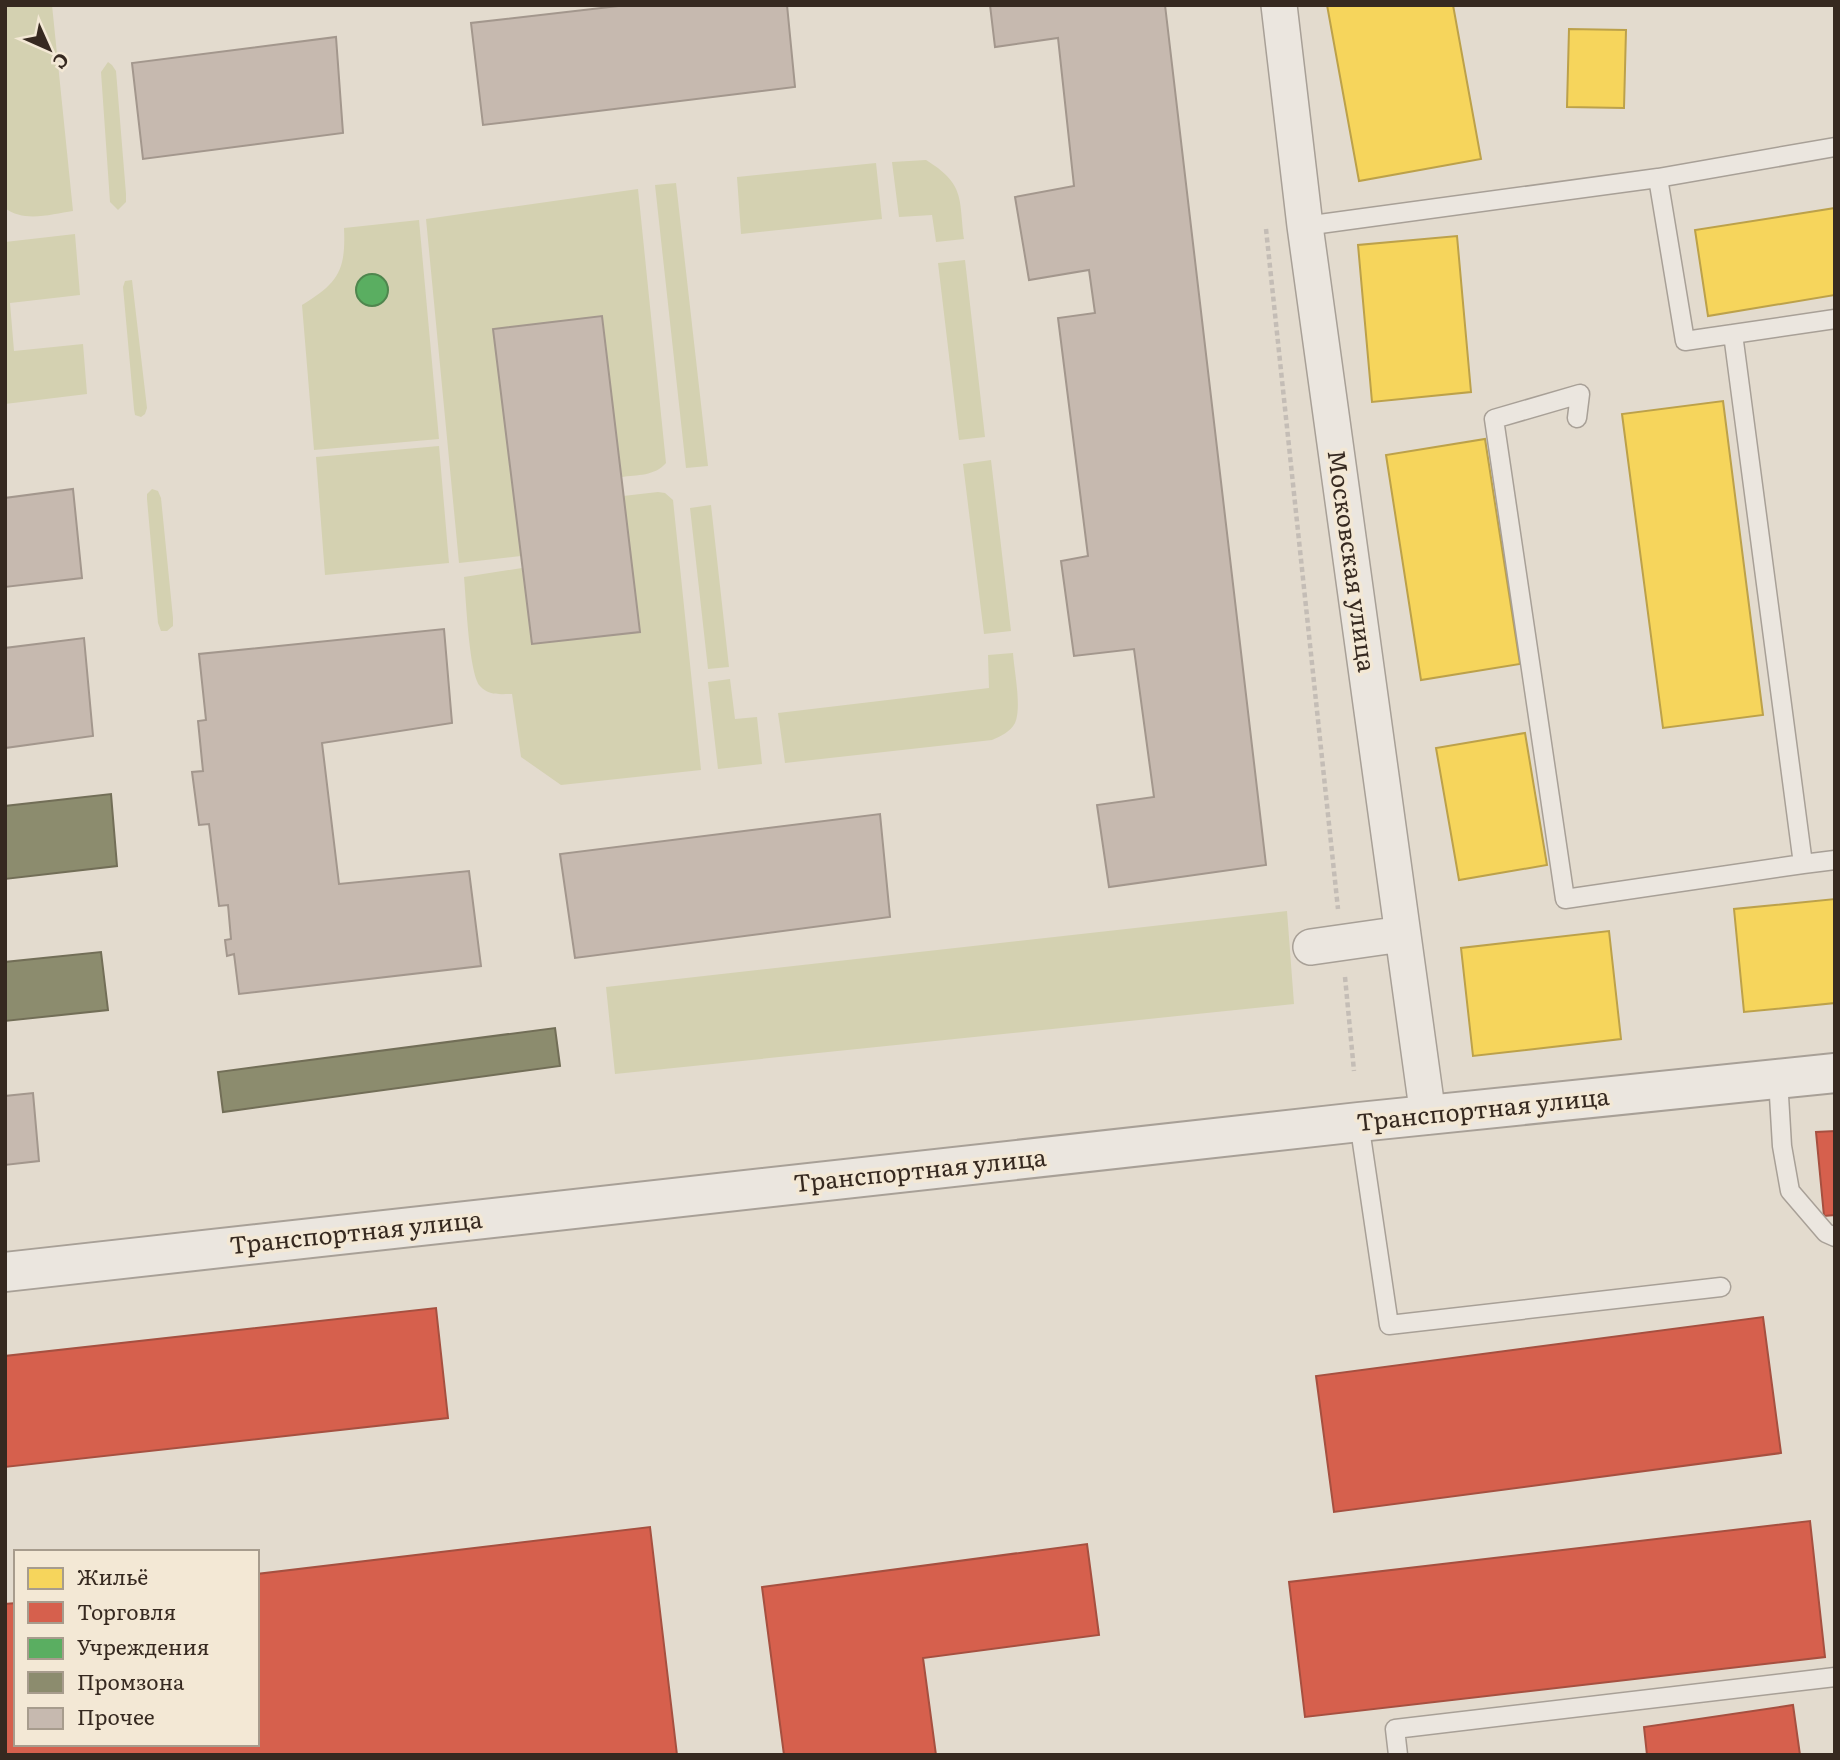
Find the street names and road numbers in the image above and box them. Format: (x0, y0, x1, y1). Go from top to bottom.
street label: Московская улица (1321, 447, 1386, 674)
street label: Транспортная улица (1355, 1077, 1611, 1138)
street label: Транспортная улица (792, 1138, 1048, 1199)
street label: Транспортная улица (228, 1200, 484, 1261)

